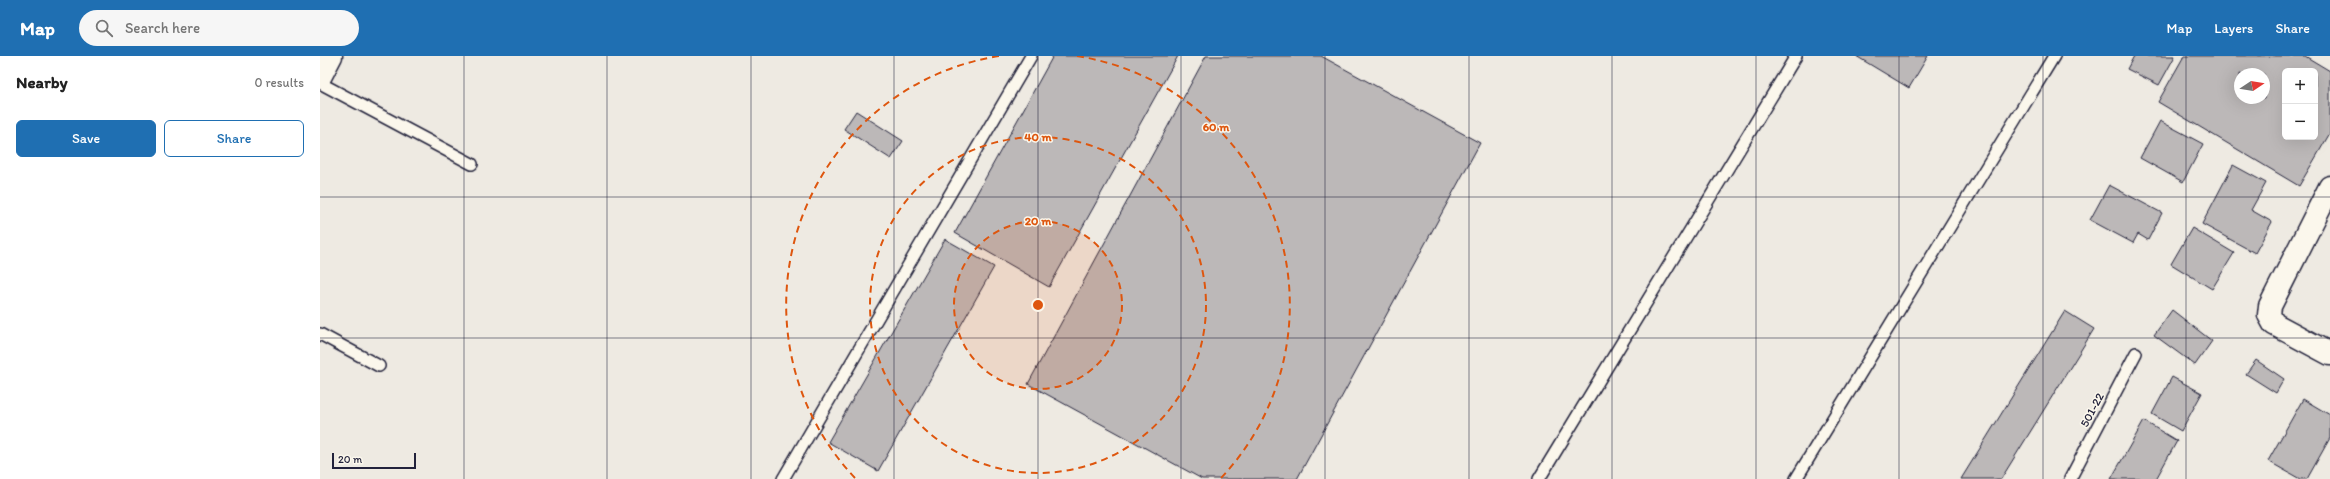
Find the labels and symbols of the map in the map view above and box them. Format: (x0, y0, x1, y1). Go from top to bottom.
north arrow (2234, 68, 2270, 104)
text: 60 m (1203, 120, 1230, 134)
text: 40 m (1024, 130, 1053, 144)
text: 20 m (1025, 214, 1052, 228)
centre of rings (1031, 298, 1045, 312)
street label: 501-22 (2077, 390, 2107, 429)
scale bar (332, 451, 416, 470)

